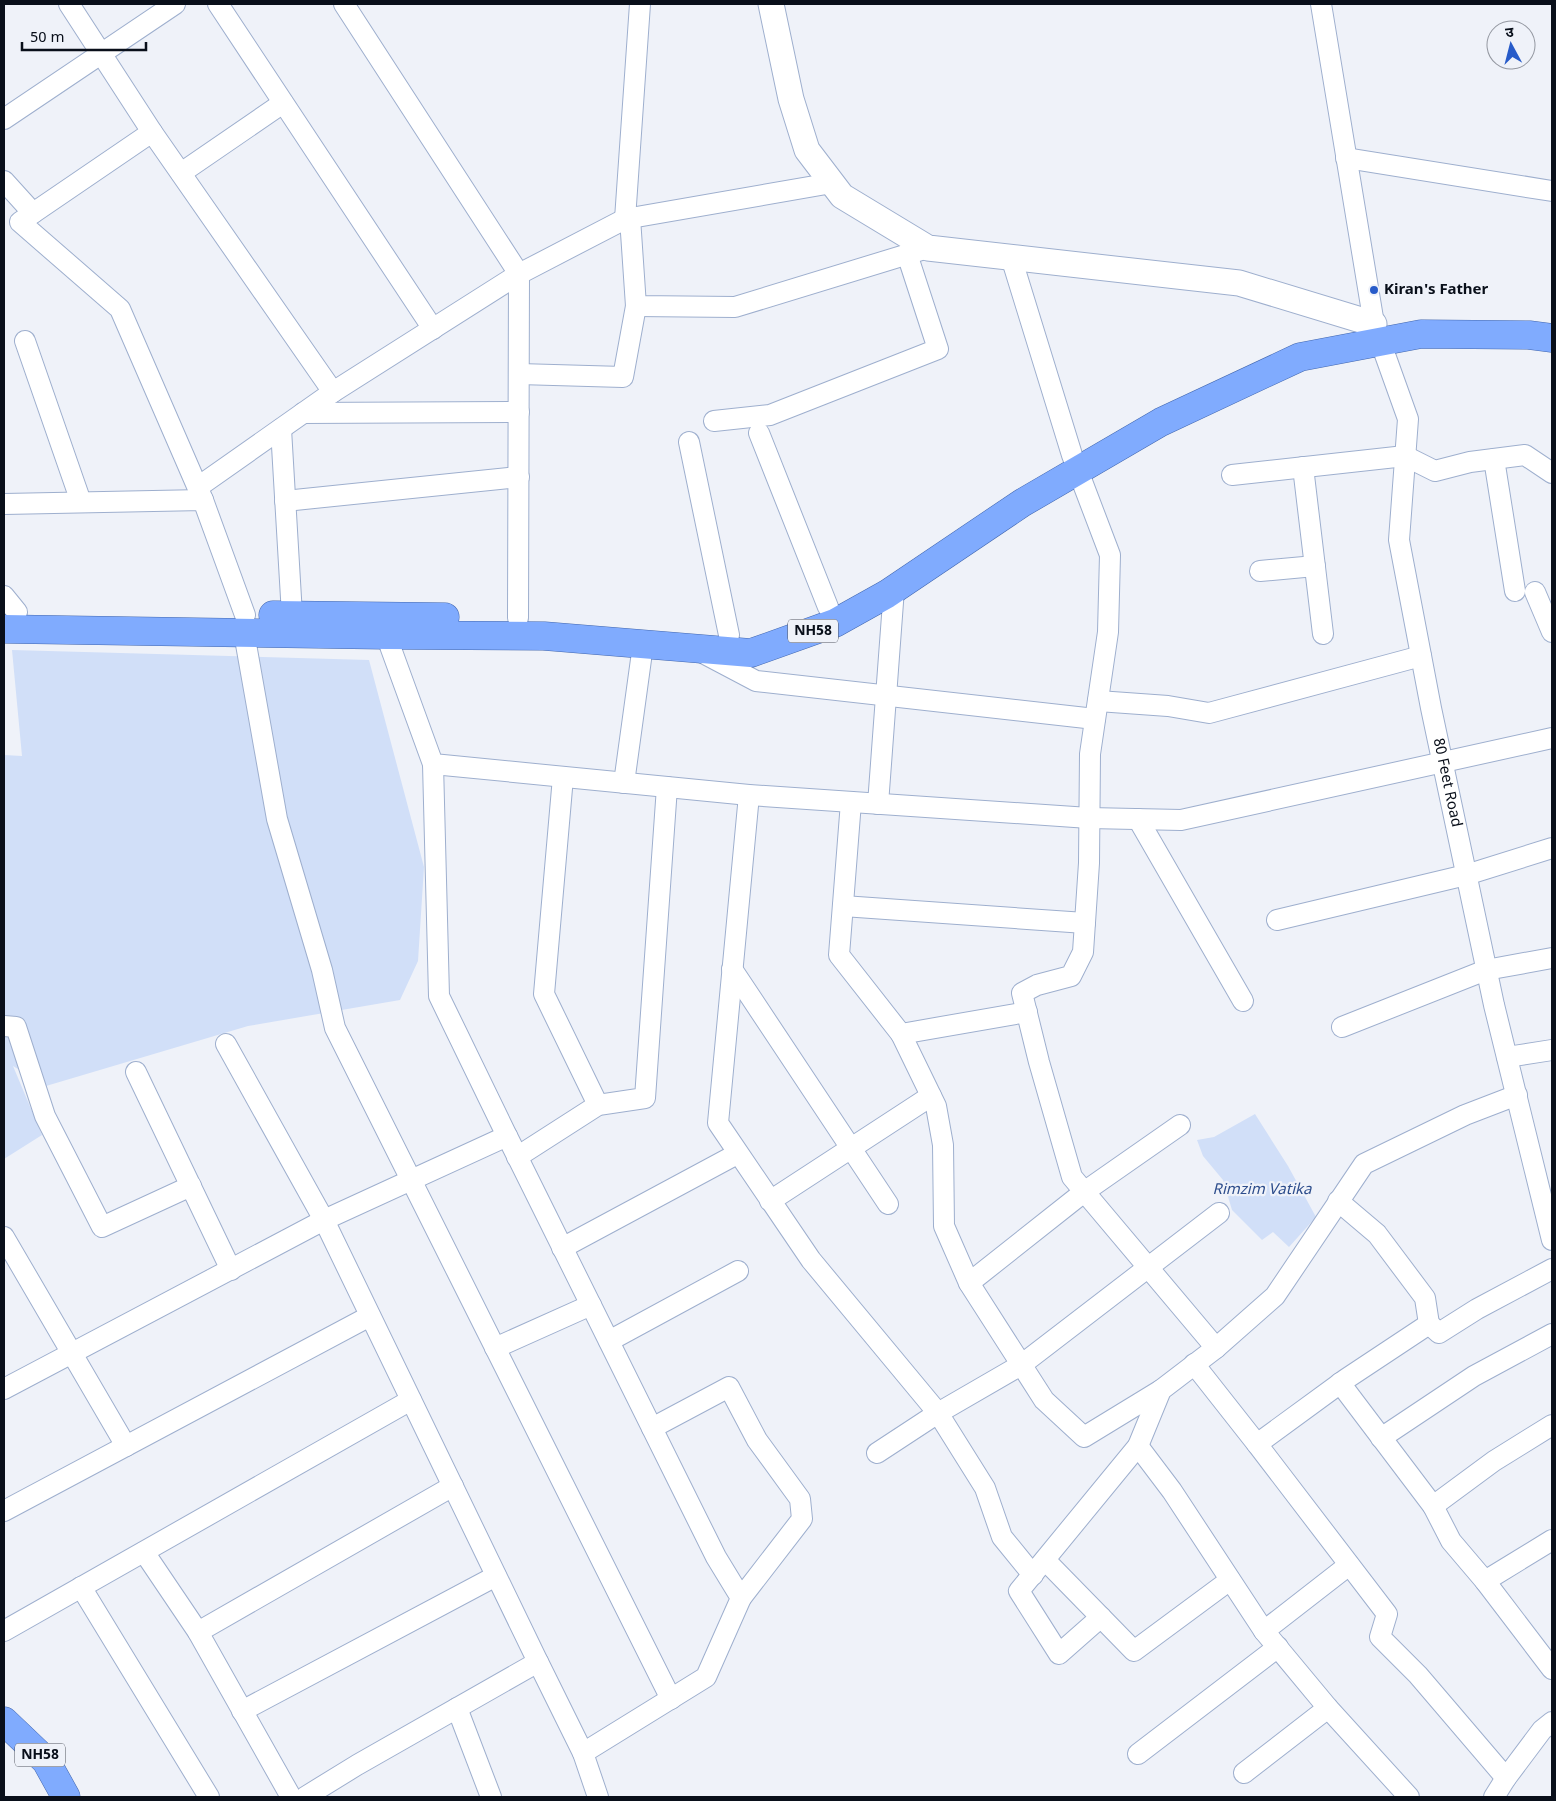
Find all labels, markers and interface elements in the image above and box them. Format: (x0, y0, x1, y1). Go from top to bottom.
scale bar (22, 20, 146, 52)
north arrow (1486, 20, 1536, 70)
text: उ (1504, 24, 1516, 44)
text: 50 m (30, 29, 64, 48)
place label: Kiran's Father (1384, 281, 1488, 300)
marker: Kiran's Father (1368, 284, 1380, 296)
road number: NH58 (788, 620, 838, 642)
street label: 80 Feet Road (1428, 736, 1466, 829)
park label: Rimzim Vatika (1213, 1181, 1312, 1200)
road number: NH58 (15, 1744, 65, 1766)

